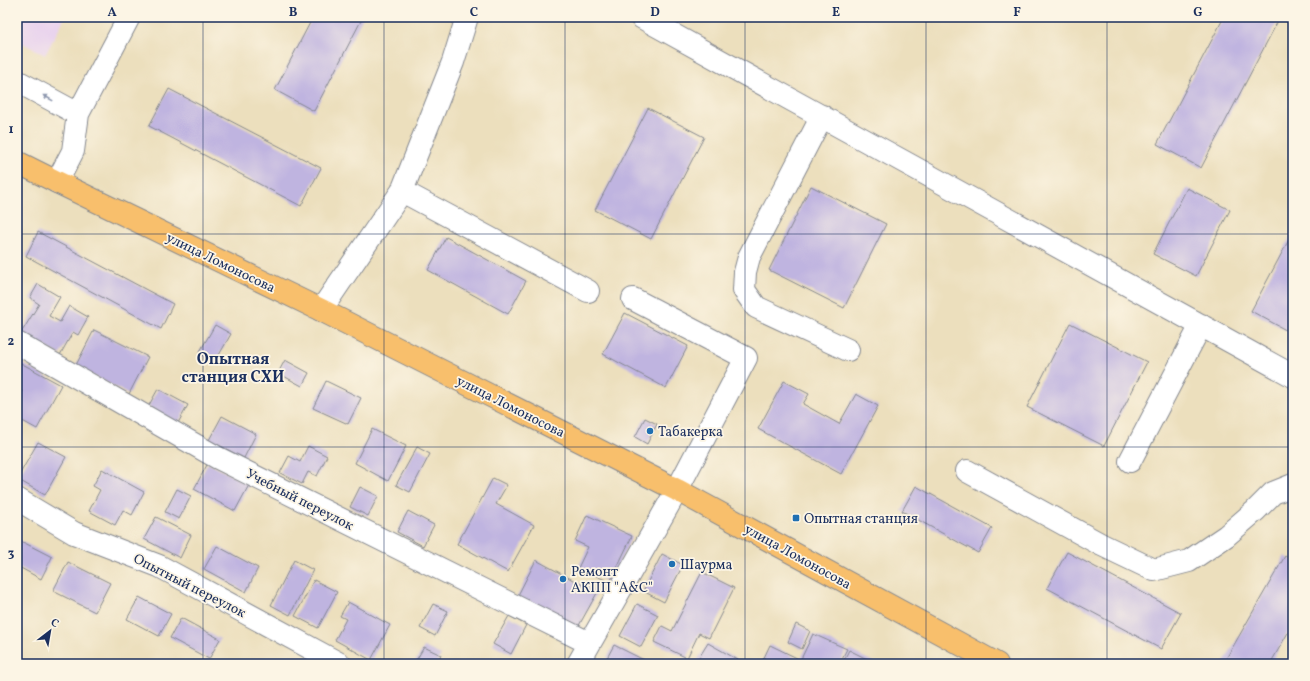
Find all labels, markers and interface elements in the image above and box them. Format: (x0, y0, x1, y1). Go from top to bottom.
text: A (107, 4, 117, 22)
text: B (289, 4, 298, 22)
text: C (470, 4, 478, 22)
text: D (650, 4, 660, 22)
text: E (832, 4, 840, 22)
text: F (1013, 4, 1021, 22)
text: G (1193, 4, 1203, 22)
one-way arrow (42, 94, 54, 101)
text: 1 (8, 121, 14, 139)
street label: улица Ломоносова (163, 229, 278, 298)
text: 2 (8, 333, 15, 351)
district label: Опытная станция СХИ (182, 349, 284, 389)
street label: улица Ломоносова (453, 372, 568, 443)
place label: Табакерка (658, 423, 723, 442)
marker: Табакерка (645, 426, 655, 436)
street label: Учебный переулок (242, 465, 357, 536)
place label: Опытная станция (804, 510, 918, 529)
marker: Опытная станция (791, 513, 801, 523)
street label: улица Ломоносова (741, 520, 854, 595)
text: 3 (8, 545, 15, 563)
street label: Опытный переулок (130, 550, 249, 623)
place label: Шаурма (680, 556, 732, 575)
marker: Шаурма (667, 559, 677, 569)
place label: Ремонт АКПП "A&C" (571, 563, 653, 598)
marker: Ремонт АКПП "A&C" (558, 574, 568, 584)
north arrow (30, 611, 70, 651)
text: С (47, 615, 61, 632)

